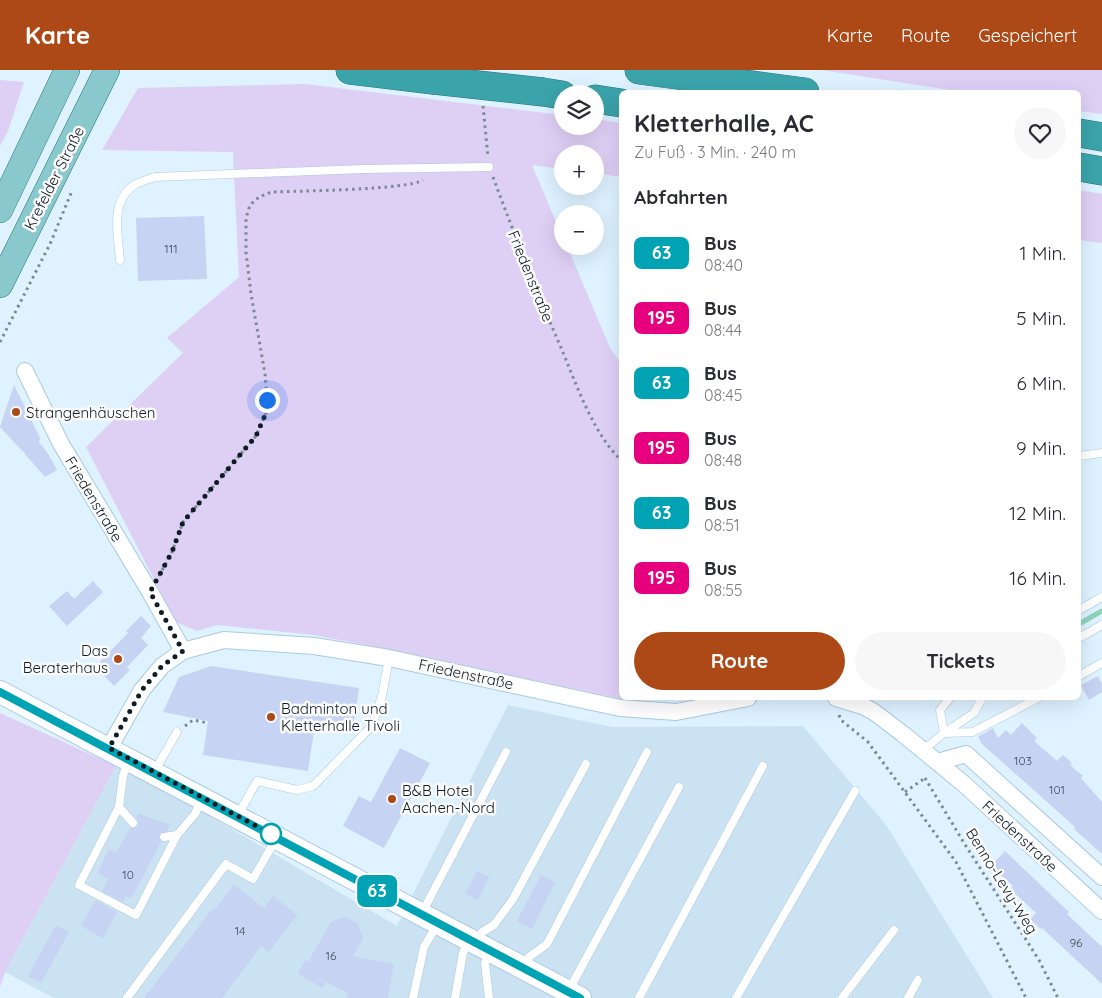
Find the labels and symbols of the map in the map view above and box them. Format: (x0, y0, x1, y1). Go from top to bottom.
street label: Krefelder Straße (20, 123, 88, 233)
street label: Friedenstraße (504, 228, 558, 324)
house number: 111 (164, 241, 178, 256)
your location (255, 388, 280, 413)
place label: Strangenhäuschen (26, 403, 156, 422)
marker: Strangenhäuschen (10, 406, 22, 418)
street label: Friedenstraße (61, 453, 127, 545)
place label: Das Beraterhaus (23, 641, 108, 677)
marker: Das Beraterhaus (112, 653, 124, 665)
street label: Friedenstraße (417, 655, 515, 693)
place label: Badminton und Kletterhalle Tivoli (281, 699, 400, 735)
marker: Badminton und Kletterhalle Tivoli (265, 711, 277, 723)
house number: 103 (1014, 753, 1032, 768)
place label: B&B Hotel Aachen-Nord (402, 781, 495, 817)
house number: 101 (1049, 782, 1065, 797)
marker: B&B Hotel Aachen-Nord (386, 793, 398, 805)
street label: Friedenstraße (978, 796, 1062, 876)
unlabelled marker (260, 823, 282, 845)
street label: Benno-Levy-Weg (962, 825, 1042, 937)
house number: 10 (122, 867, 134, 882)
line badge: 63 (354, 875, 400, 907)
house number: 14 (235, 923, 245, 938)
house number: 96 (1069, 935, 1083, 950)
house number: 16 (326, 948, 337, 963)

